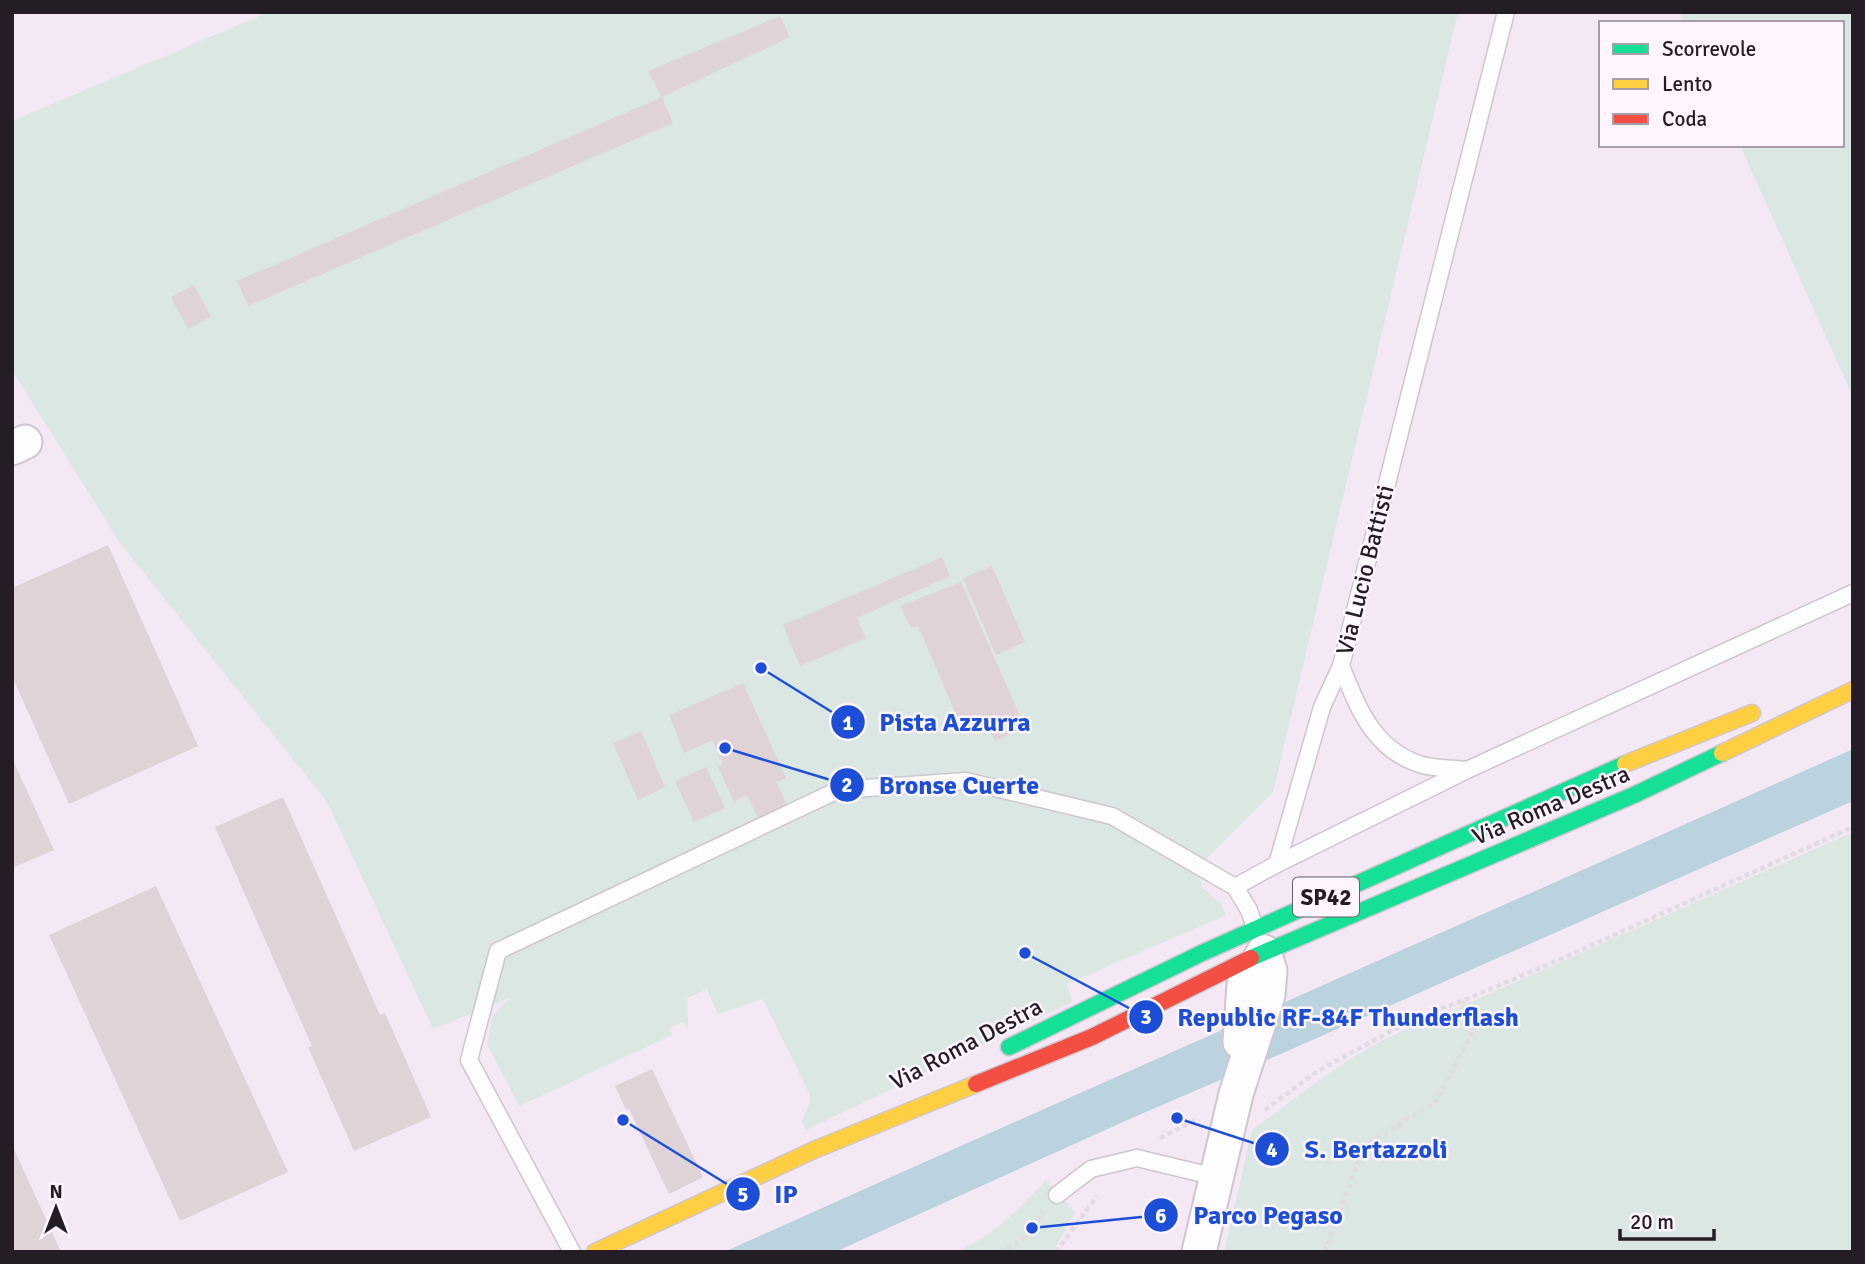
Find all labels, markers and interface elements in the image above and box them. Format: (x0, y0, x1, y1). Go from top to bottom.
legend (1599, 21, 1844, 147)
text: Scorrevole (1662, 36, 1756, 62)
text: Lento (1662, 71, 1712, 97)
text: Coda (1662, 106, 1707, 132)
street label: Via Lucio Battisti (1329, 482, 1401, 658)
callout: Pista Azzurra (830, 699, 1045, 746)
text: Pista Azzurra (879, 707, 1031, 739)
text: 1 (842, 710, 854, 736)
street label: Via Roma Destra (1468, 758, 1634, 852)
callout: Bronse Cuerte (830, 761, 1053, 808)
text: Bronse Cuerte (879, 770, 1039, 802)
text: 2 (841, 772, 853, 798)
road number: SP42 (1293, 877, 1359, 916)
street label: Via Roma Destra (885, 991, 1047, 1097)
callout: Republic RF-84F Thunderflash (1128, 993, 1533, 1040)
text: Republic RF-84F Thunderflash (1177, 1002, 1519, 1034)
text: 3 (1140, 1004, 1152, 1030)
callout: S. Bertazzoli (1255, 1126, 1461, 1173)
text: S. Bertazzoli (1304, 1134, 1448, 1166)
text: 4 (1266, 1137, 1278, 1163)
callout: IP (726, 1171, 812, 1218)
north arrow (21, 1173, 91, 1243)
text: IP (774, 1179, 798, 1211)
text: N (49, 1180, 63, 1204)
text: 5 (737, 1182, 749, 1208)
callout: Parco Pegaso (1144, 1192, 1356, 1239)
scale bar (1620, 1198, 1714, 1242)
text: Parco Pegaso (1193, 1200, 1343, 1232)
text: 6 (1155, 1203, 1167, 1229)
text: 20 m (1630, 1209, 1674, 1235)

